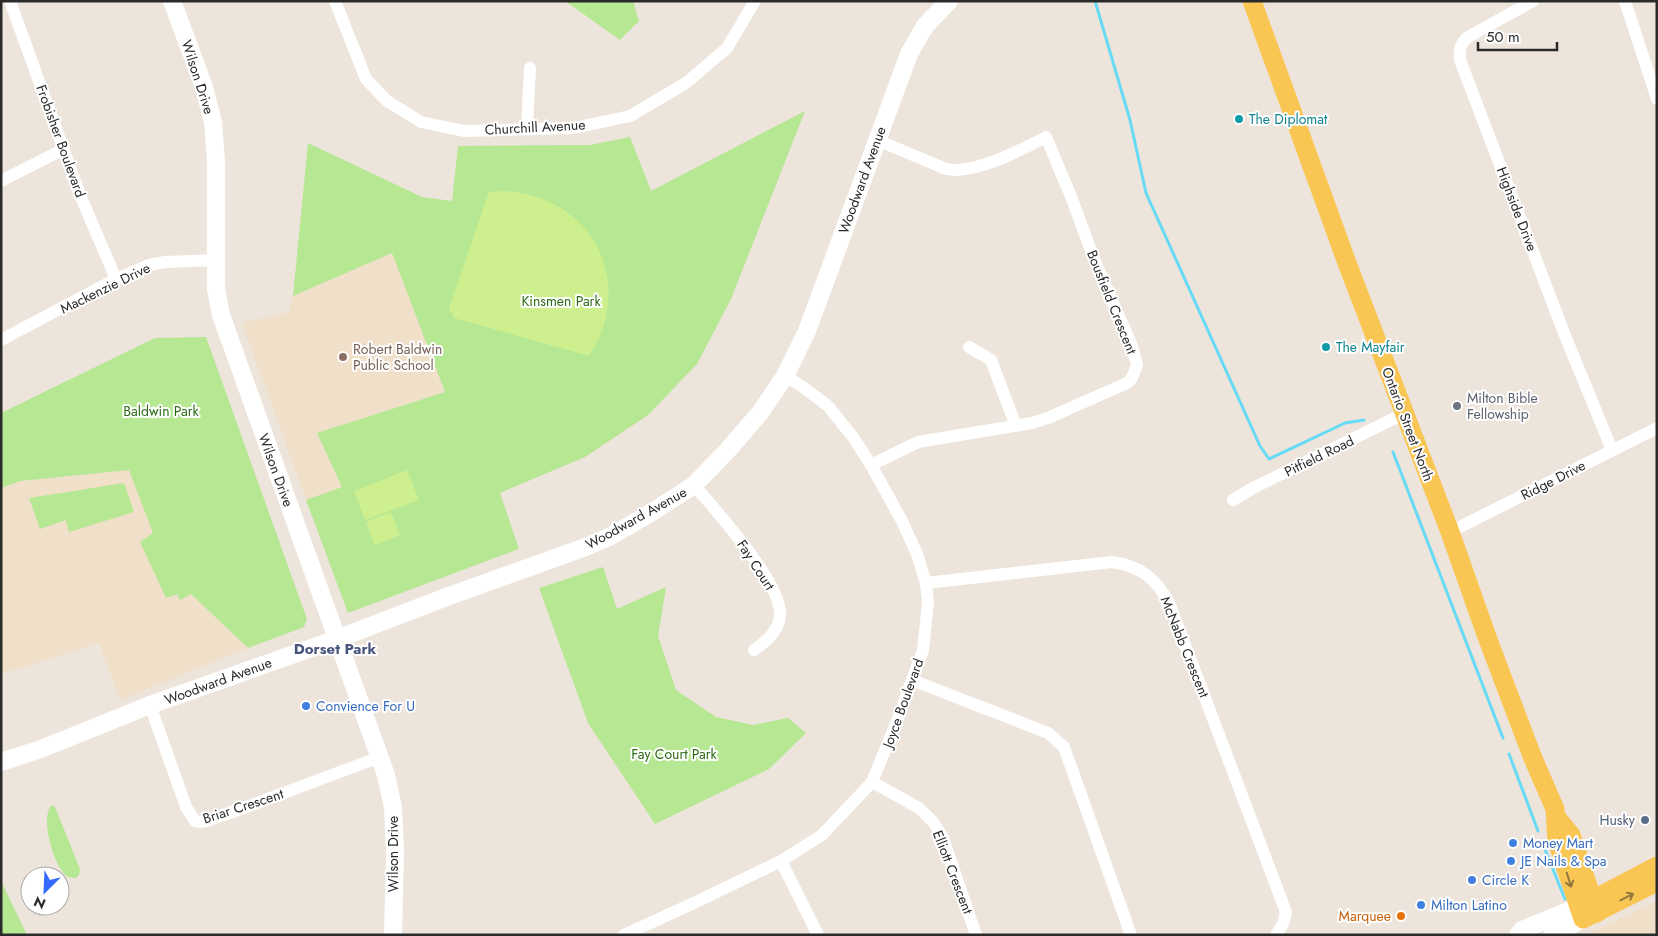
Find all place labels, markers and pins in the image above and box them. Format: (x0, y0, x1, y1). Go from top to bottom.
place label: The Diplomat (1249, 109, 1328, 129)
marker: The Diplomat (1233, 113, 1245, 125)
place label: The Mayfair (1336, 337, 1405, 357)
place label: Robert Baldwin Public School (353, 339, 442, 375)
marker: The Mayfair (1320, 341, 1332, 353)
marker: Robert Baldwin Public School (337, 351, 349, 363)
place label: Milton Bible Fellowship (1467, 388, 1538, 424)
marker: Milton Bible Fellowship (1451, 400, 1463, 412)
place label: Convience For U (316, 696, 415, 716)
marker: Convience For U (300, 700, 312, 712)
place label: Husky (1599, 810, 1636, 830)
marker: Husky (1639, 814, 1651, 826)
place label: Money Mart (1523, 833, 1594, 853)
marker: Money Mart (1507, 837, 1519, 849)
place label: JE Nails & Spa (1519, 851, 1607, 871)
marker: JE Nails & Spa (1505, 855, 1517, 867)
place label: Circle K (1482, 870, 1529, 890)
marker: Circle K (1466, 874, 1478, 886)
place label: Milton Latino (1431, 895, 1507, 915)
marker: Milton Latino (1415, 899, 1427, 911)
place label: Marquee (1339, 906, 1391, 926)
marker: Marquee (1395, 910, 1407, 922)

